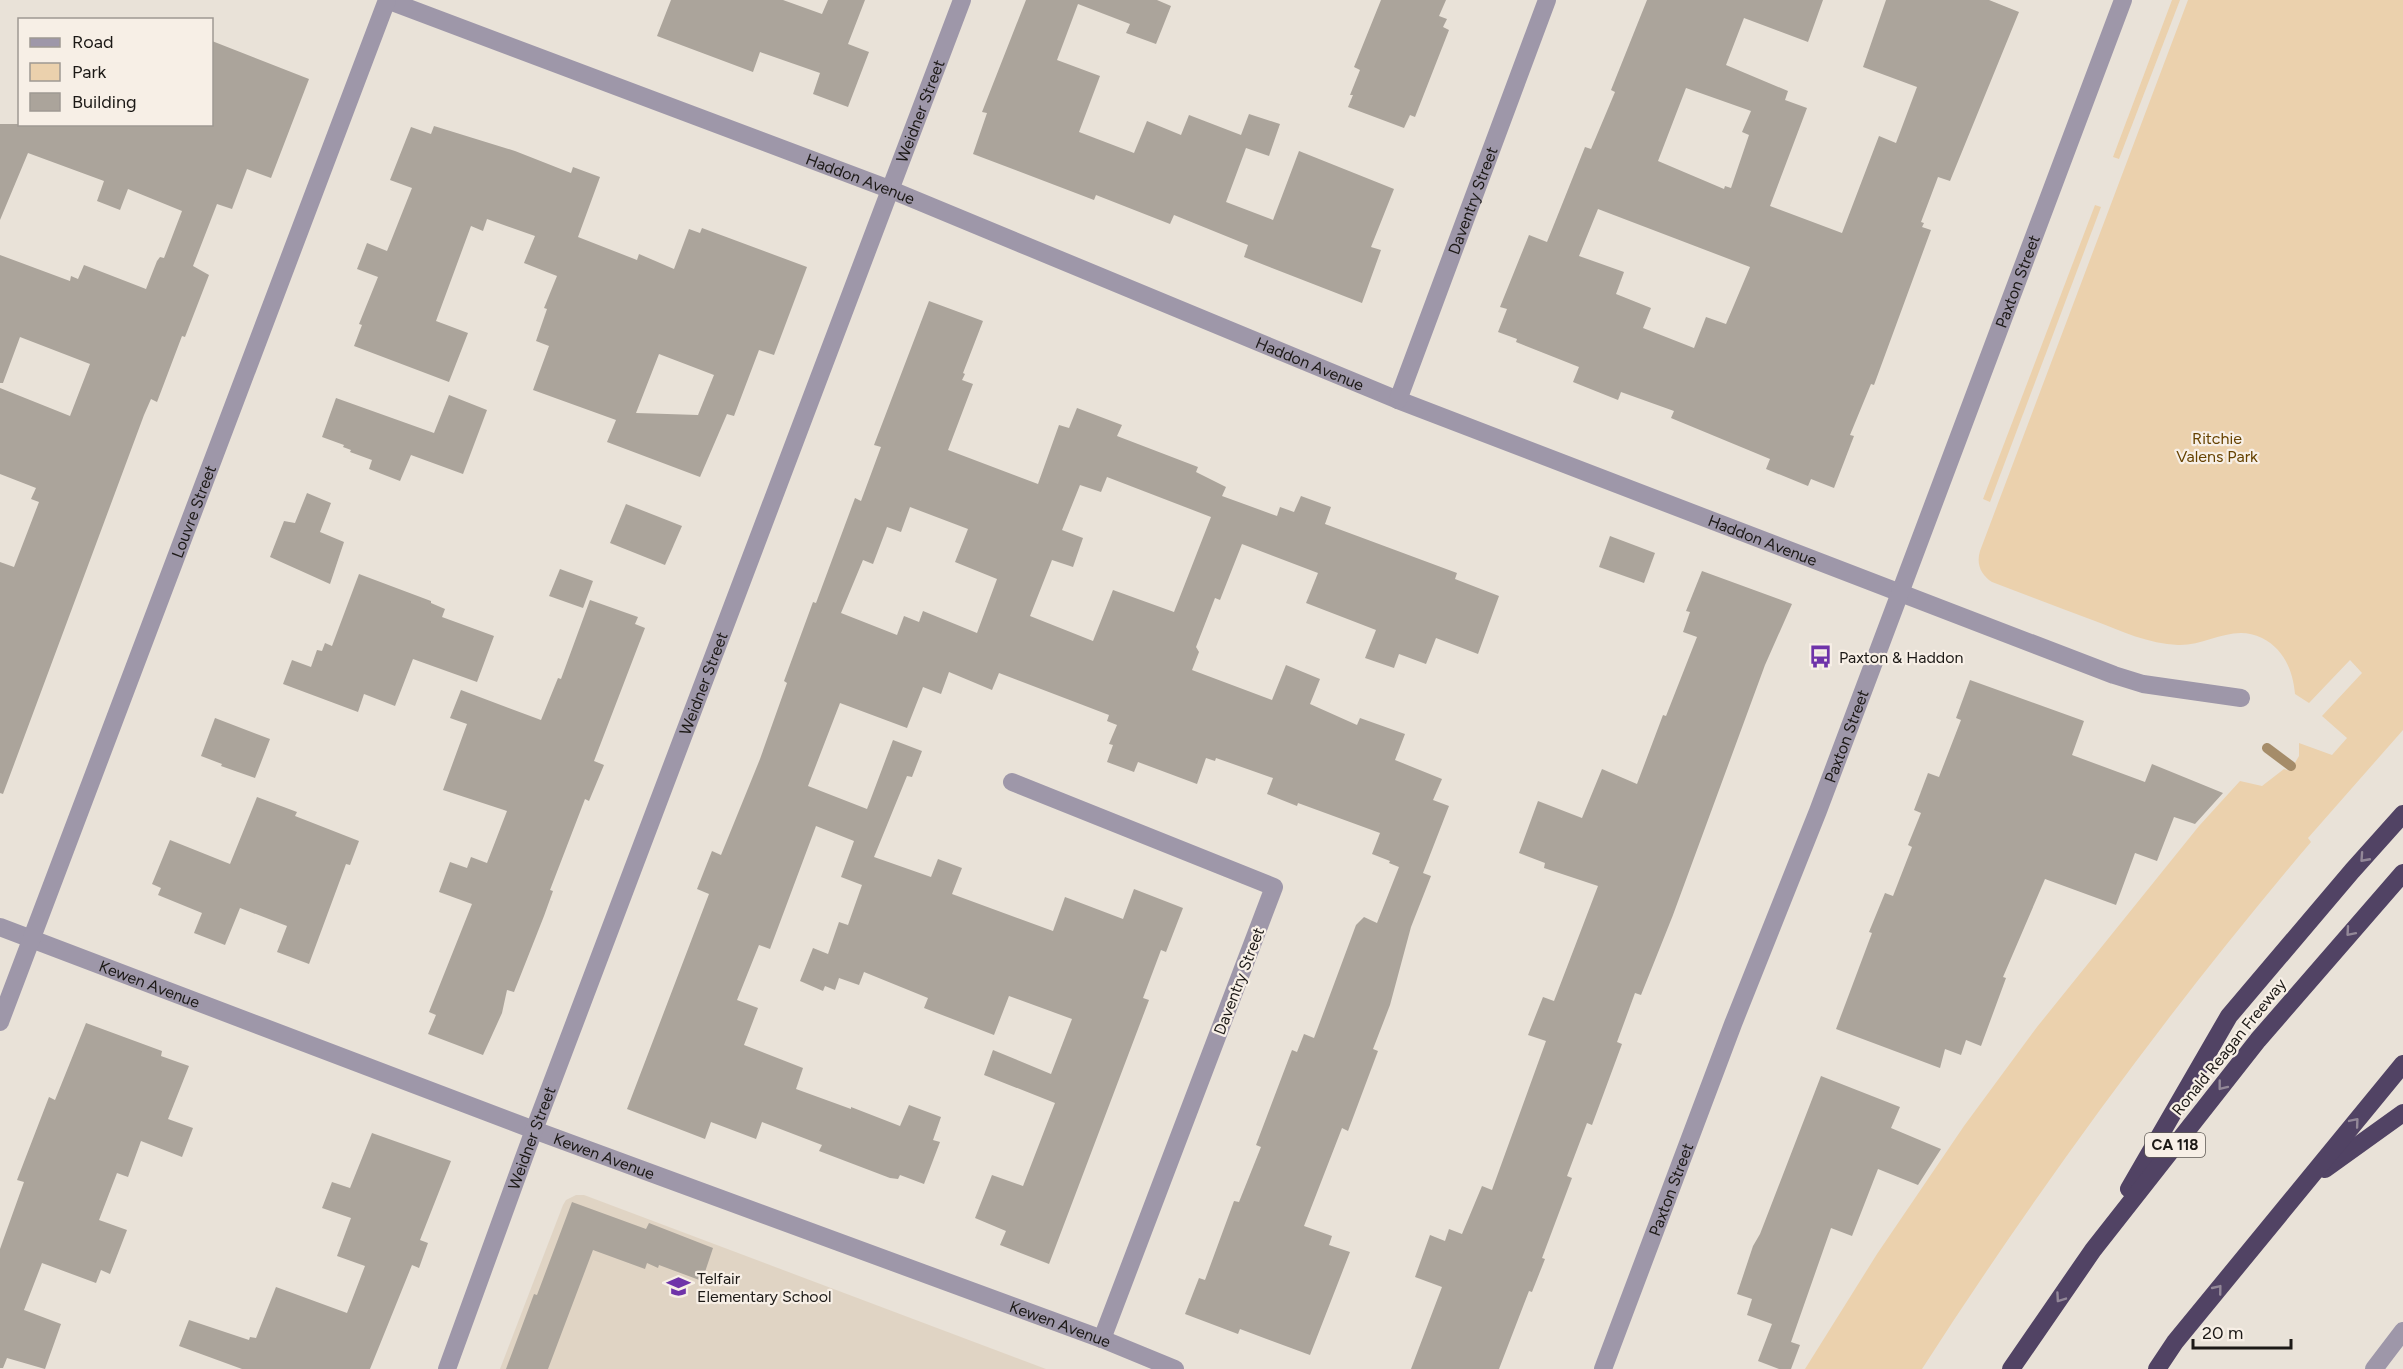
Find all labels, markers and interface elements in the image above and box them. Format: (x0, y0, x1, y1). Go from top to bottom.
legend (18, 18, 213, 126)
text: Road (72, 31, 113, 53)
street label: Weidner Street (892, 57, 948, 165)
text: Park (72, 61, 107, 83)
text: Building (72, 91, 137, 113)
street label: Daventry Street (1444, 144, 1501, 257)
street label: Haddon Avenue (803, 149, 918, 208)
street label: Paxton Street (1991, 232, 2043, 330)
street label: Haddon Avenue (1253, 333, 1367, 394)
park label: Ritchie Valens Park (2176, 429, 2258, 466)
street label: Louvre Street (167, 462, 220, 561)
street label: Haddon Avenue (1705, 511, 1820, 570)
street label: Weidner Street (675, 629, 731, 737)
bus stop icon: Paxton & Haddon (1808, 644, 1834, 670)
place label: Paxton & Haddon (1839, 648, 1963, 667)
street label: Paxton Street (1820, 687, 1872, 785)
one-way arrow (2360, 851, 2371, 862)
street label: Daventry Street (1210, 925, 1268, 1037)
one-way arrow (2346, 925, 2357, 936)
street label: Kewen Avenue (96, 956, 203, 1012)
street label: Ronald Reagan Freeway (2168, 974, 2290, 1119)
one-way arrow (2218, 1079, 2229, 1090)
street label: Weidner Street (504, 1084, 559, 1192)
one-way arrow (2348, 1118, 2359, 1129)
street label: Kewen Avenue (551, 1129, 658, 1183)
road number: CA 118 (2145, 1133, 2205, 1157)
street label: Paxton Street (1645, 1140, 1697, 1239)
place label: Telfair Elementary School (697, 1269, 831, 1306)
school or university icon: Telfair Elementary School (666, 1274, 692, 1300)
one-way arrow (2211, 1285, 2222, 1296)
one-way arrow (2056, 1292, 2067, 1303)
street label: Kewen Avenue (1007, 1296, 1114, 1351)
scale bar (2193, 1312, 2290, 1350)
text: 20 m (2202, 1322, 2243, 1344)

